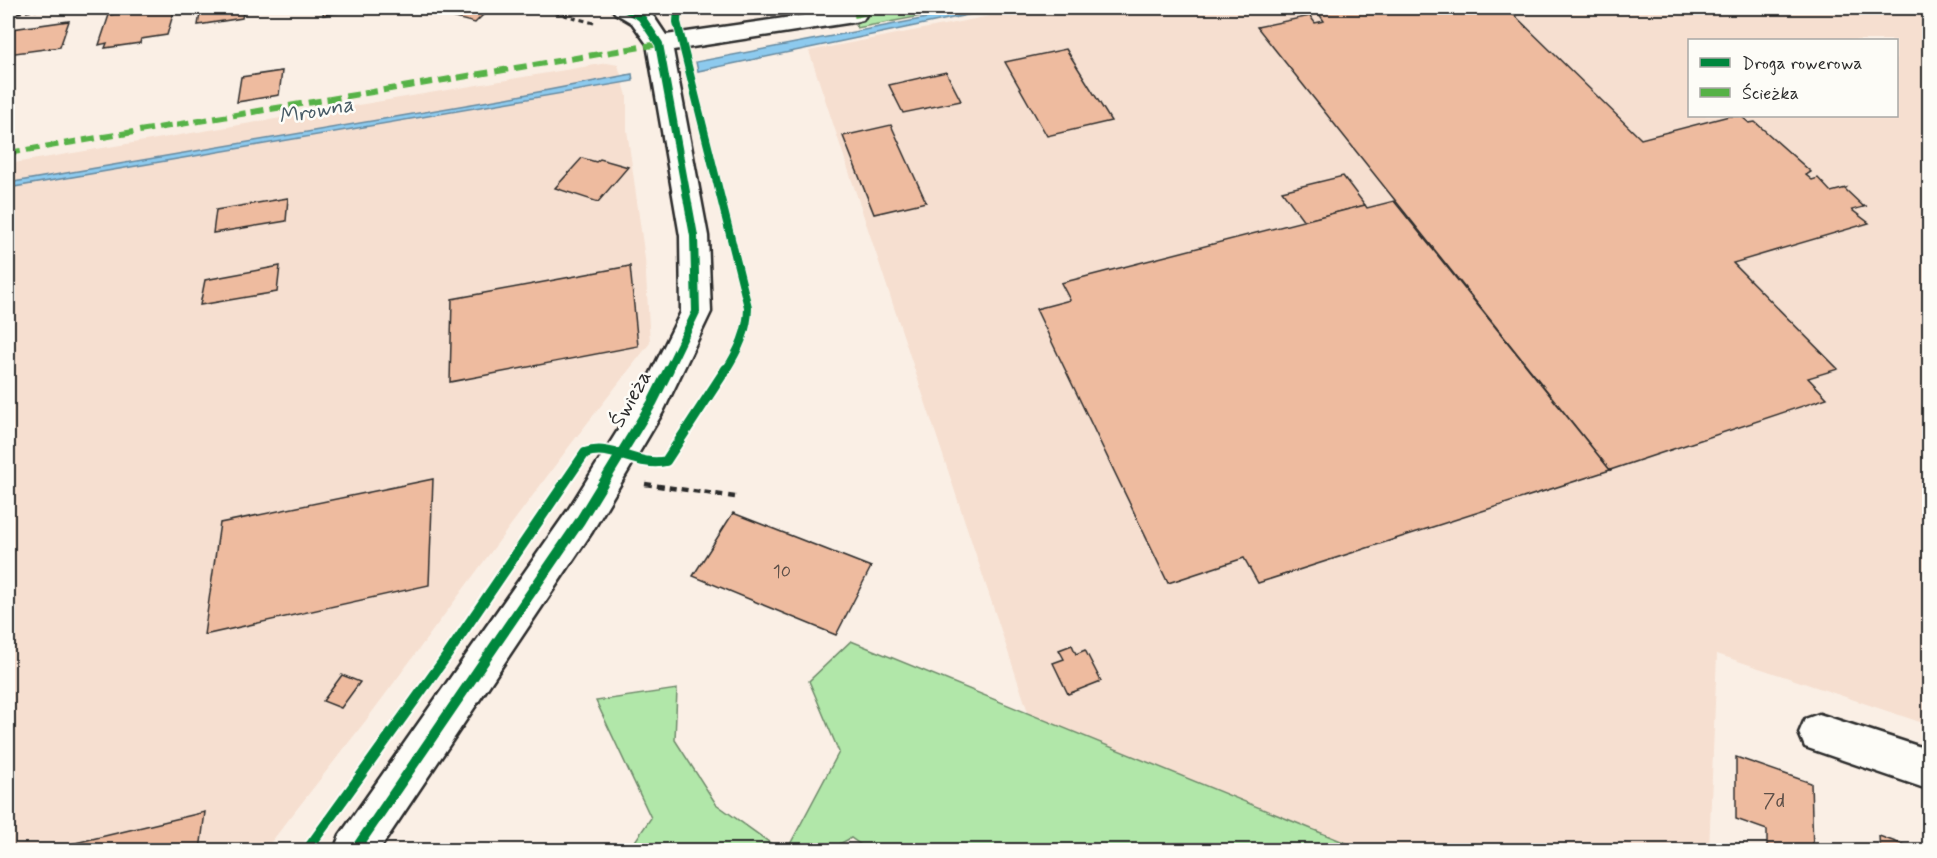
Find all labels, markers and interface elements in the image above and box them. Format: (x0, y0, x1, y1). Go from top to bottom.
legend (1688, 39, 1898, 117)
text: Droga rowerowa (1742, 52, 1862, 76)
text: Ścieżka (1742, 82, 1799, 106)
water label: Mrowna (276, 91, 356, 131)
street label: Świeża (604, 365, 658, 433)
house number: 10 (773, 560, 791, 584)
house number: 7d (1763, 787, 1785, 815)

